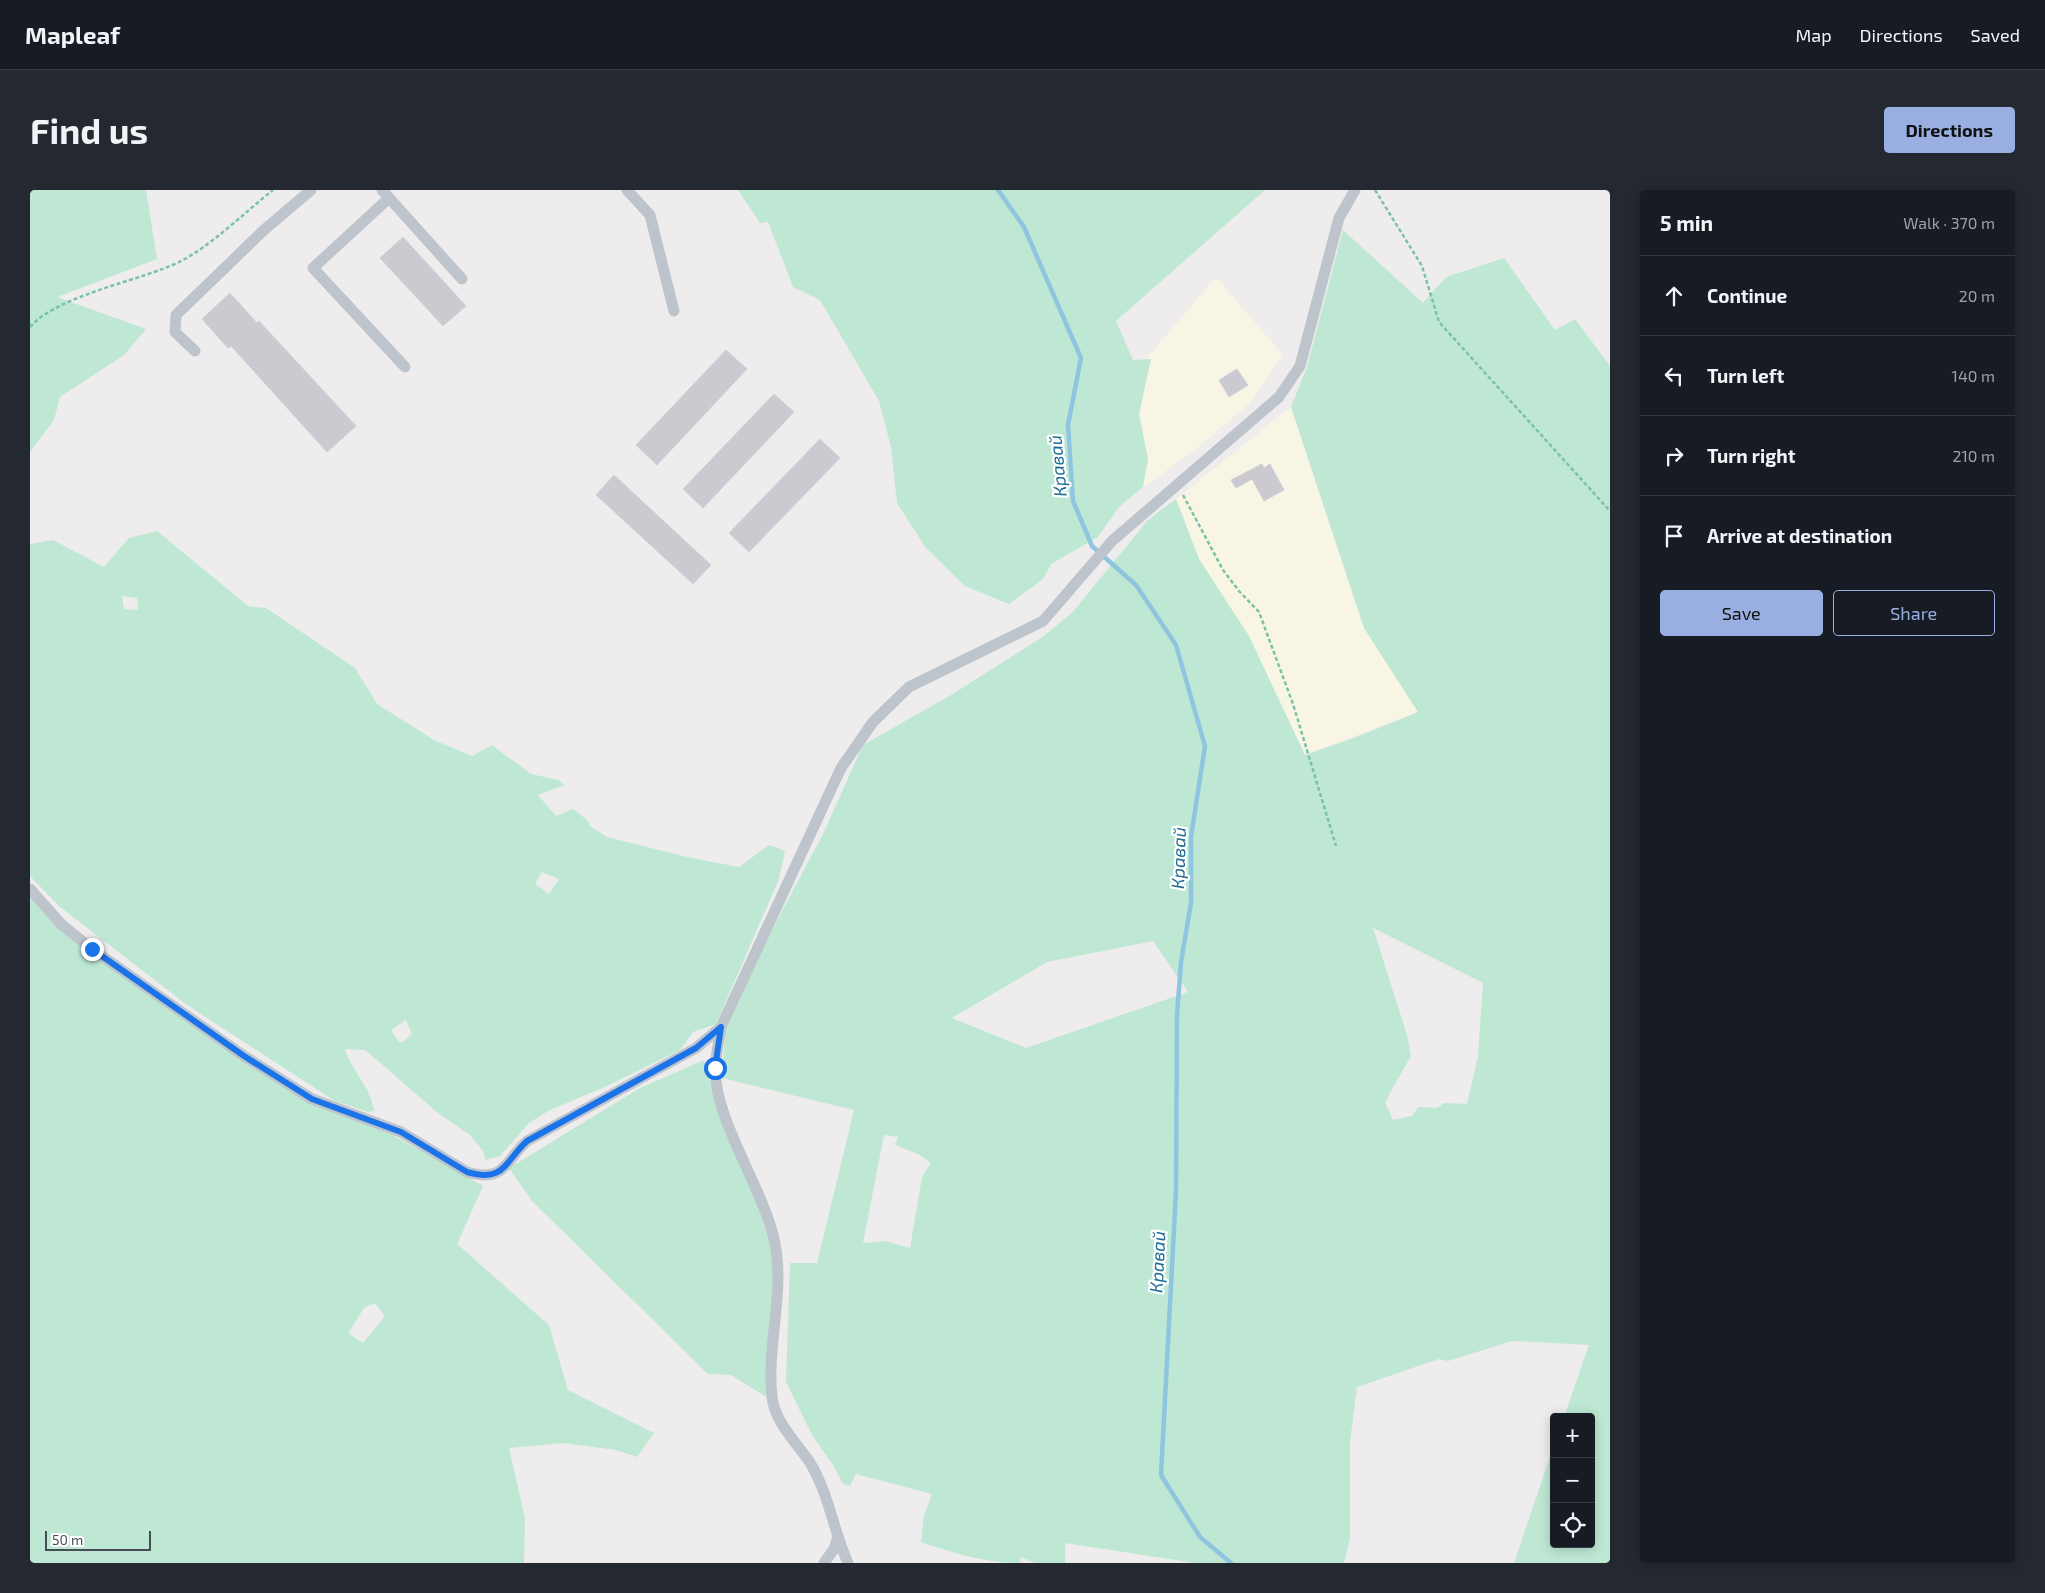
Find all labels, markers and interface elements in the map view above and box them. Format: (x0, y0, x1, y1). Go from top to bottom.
text: Mapleaf (25, 20, 120, 49)
text: Map (1795, 24, 1832, 46)
text: Directions (1860, 24, 1943, 46)
text: Saved (1971, 24, 2020, 46)
button: Directions (1884, 107, 2015, 153)
text: Find us (30, 109, 148, 151)
text: 5 min (1660, 210, 1713, 235)
text: Walk · 370 m (1903, 213, 1995, 232)
icon: ahead (1660, 282, 1688, 310)
text: Continue (1707, 284, 1787, 307)
text: 20 m (1959, 286, 1995, 305)
icon: left (1660, 362, 1688, 390)
text: Turn left (1707, 364, 1784, 387)
text: 140 m (1952, 366, 1995, 385)
water label: Кравай (1043, 434, 1071, 498)
icon: right (1660, 442, 1688, 470)
text: Turn right (1707, 444, 1795, 467)
text: 210 m (1952, 446, 1995, 465)
icon: arrive (1660, 522, 1688, 550)
text: Arrive at destination (1707, 524, 1892, 547)
button: Save (1660, 590, 1823, 636)
button: Share (1833, 590, 1995, 636)
water label: Кравай (1166, 827, 1190, 889)
route end (81, 938, 104, 961)
route start (704, 1057, 727, 1080)
water label: Кравай (1144, 1230, 1170, 1293)
map controls (1550, 1413, 1595, 1548)
button: + (1550, 1413, 1595, 1458)
button: − (1550, 1458, 1595, 1503)
button: locate (1550, 1503, 1595, 1548)
scale bar (45, 1528, 151, 1551)
text: 50 m (52, 1531, 83, 1548)

